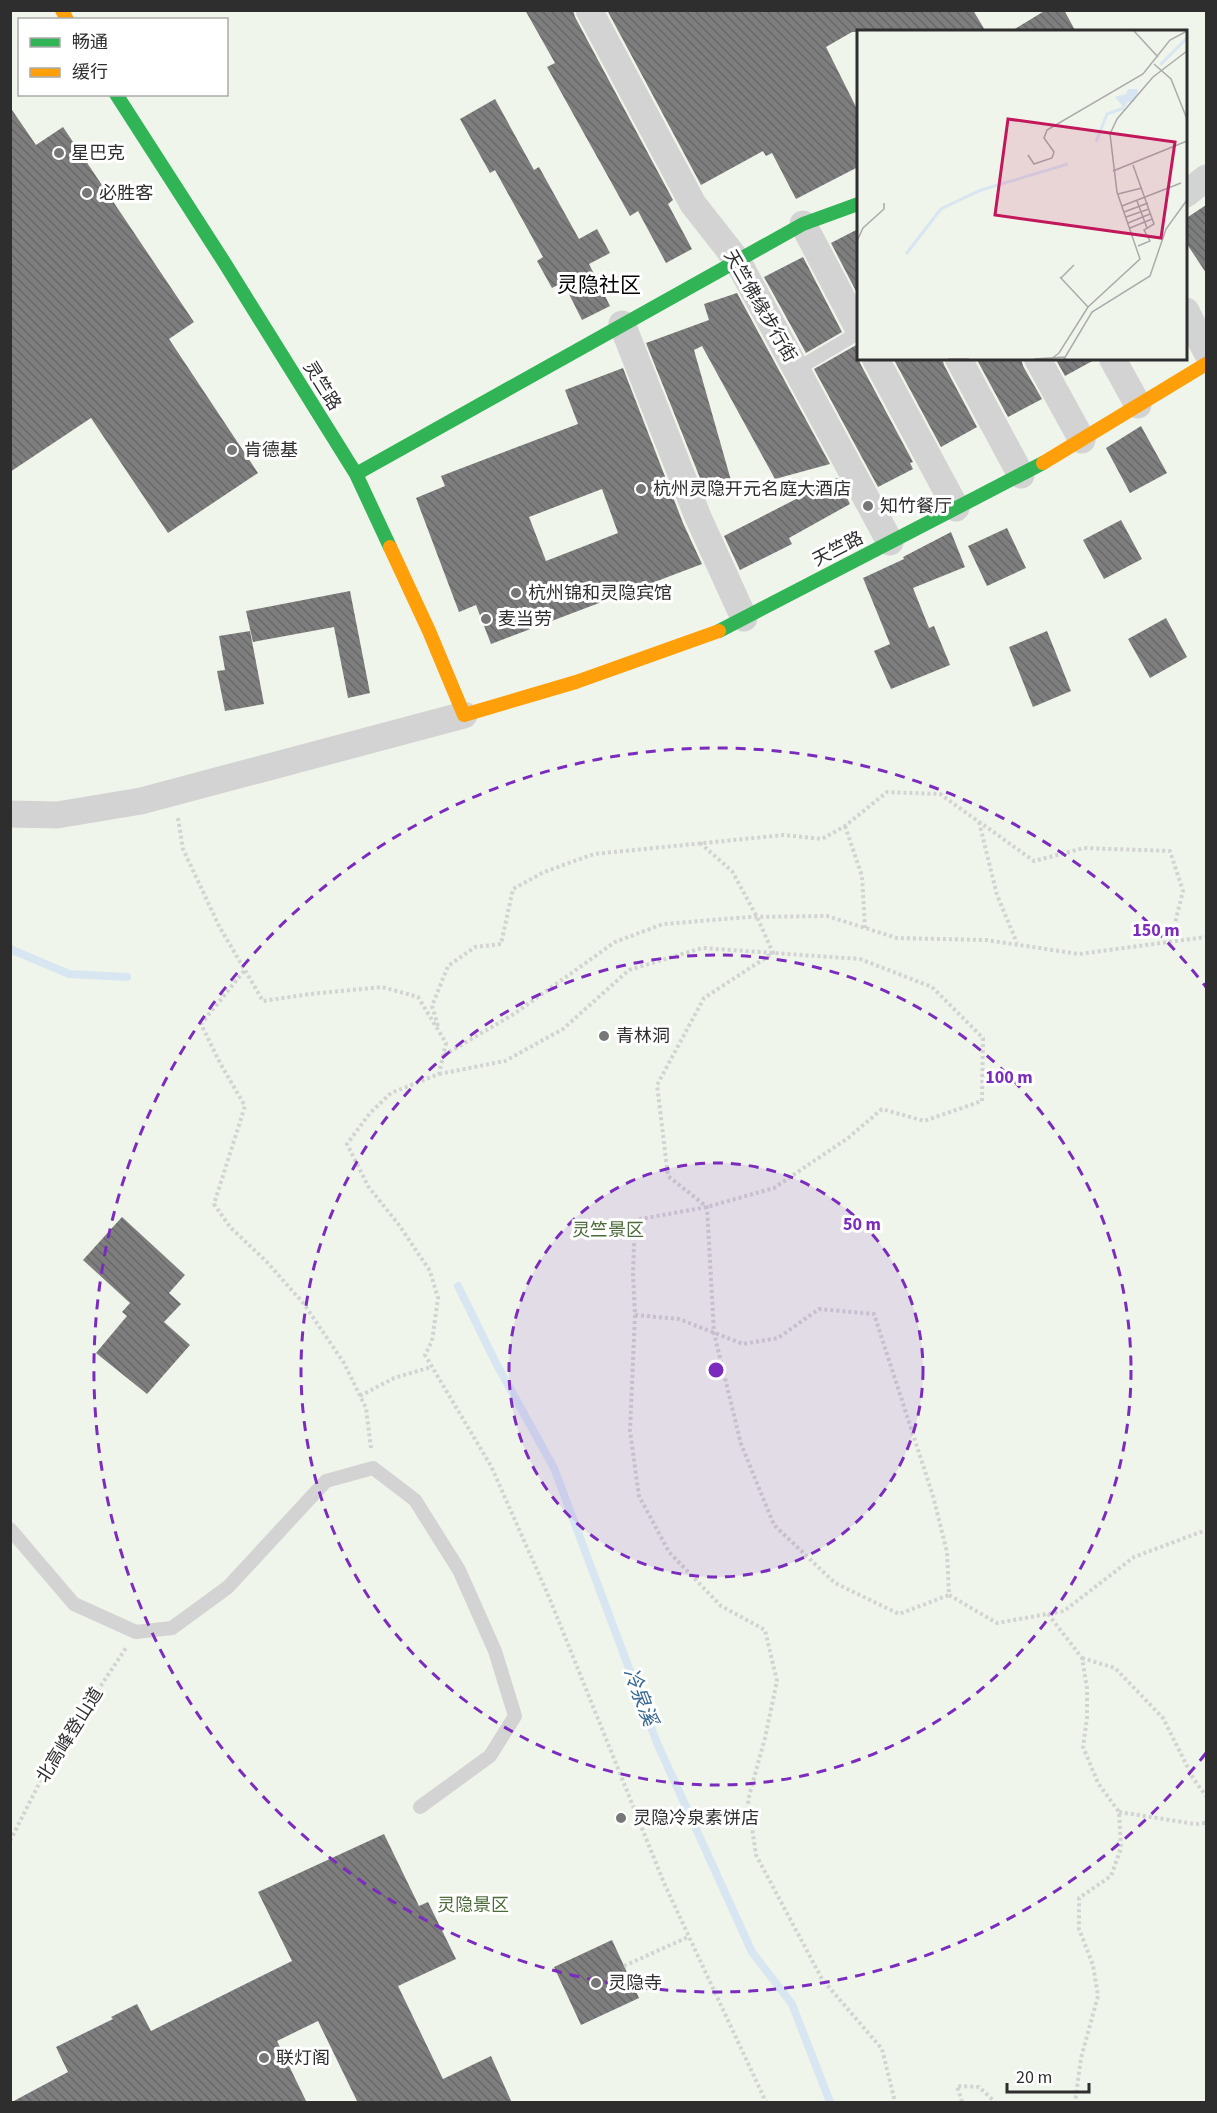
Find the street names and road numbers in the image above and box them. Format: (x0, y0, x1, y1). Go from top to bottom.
street label: 天竺佛缘步行街 (718, 245, 802, 367)
street label: 灵竺路 (297, 356, 347, 416)
street label: 天竺路 (808, 526, 868, 572)
street label: 北高峰登山道 (31, 1683, 109, 1787)

